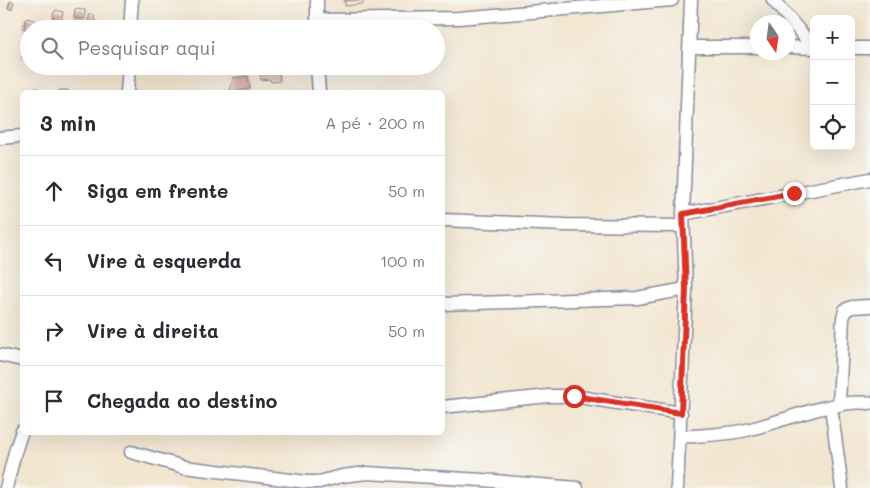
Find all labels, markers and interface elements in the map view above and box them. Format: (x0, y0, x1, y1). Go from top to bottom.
north arrow (750, 15, 795, 60)
map controls (810, 15, 855, 150)
button: + (810, 15, 855, 60)
search box (20, 20, 445, 75)
icon: search (38, 34, 66, 62)
text: Pesquisar aqui (78, 35, 216, 60)
button: − (810, 60, 855, 105)
button: locate (810, 105, 855, 150)
text: 3 min (40, 109, 96, 136)
text: A pé · 200 m (325, 112, 425, 133)
icon: ahead (40, 177, 68, 205)
text: Siga em frente (87, 178, 228, 203)
text: 50 m (388, 180, 425, 201)
route end (783, 182, 806, 205)
icon: left (40, 247, 68, 275)
text: Vire à esquerda (87, 248, 242, 273)
text: 100 m (380, 250, 425, 271)
icon: right (40, 317, 68, 345)
text: Vire à direita (87, 318, 219, 343)
text: 50 m (388, 320, 425, 341)
route start (563, 385, 586, 408)
icon: arrive (40, 387, 68, 415)
text: Chegada ao destino (87, 388, 277, 413)

